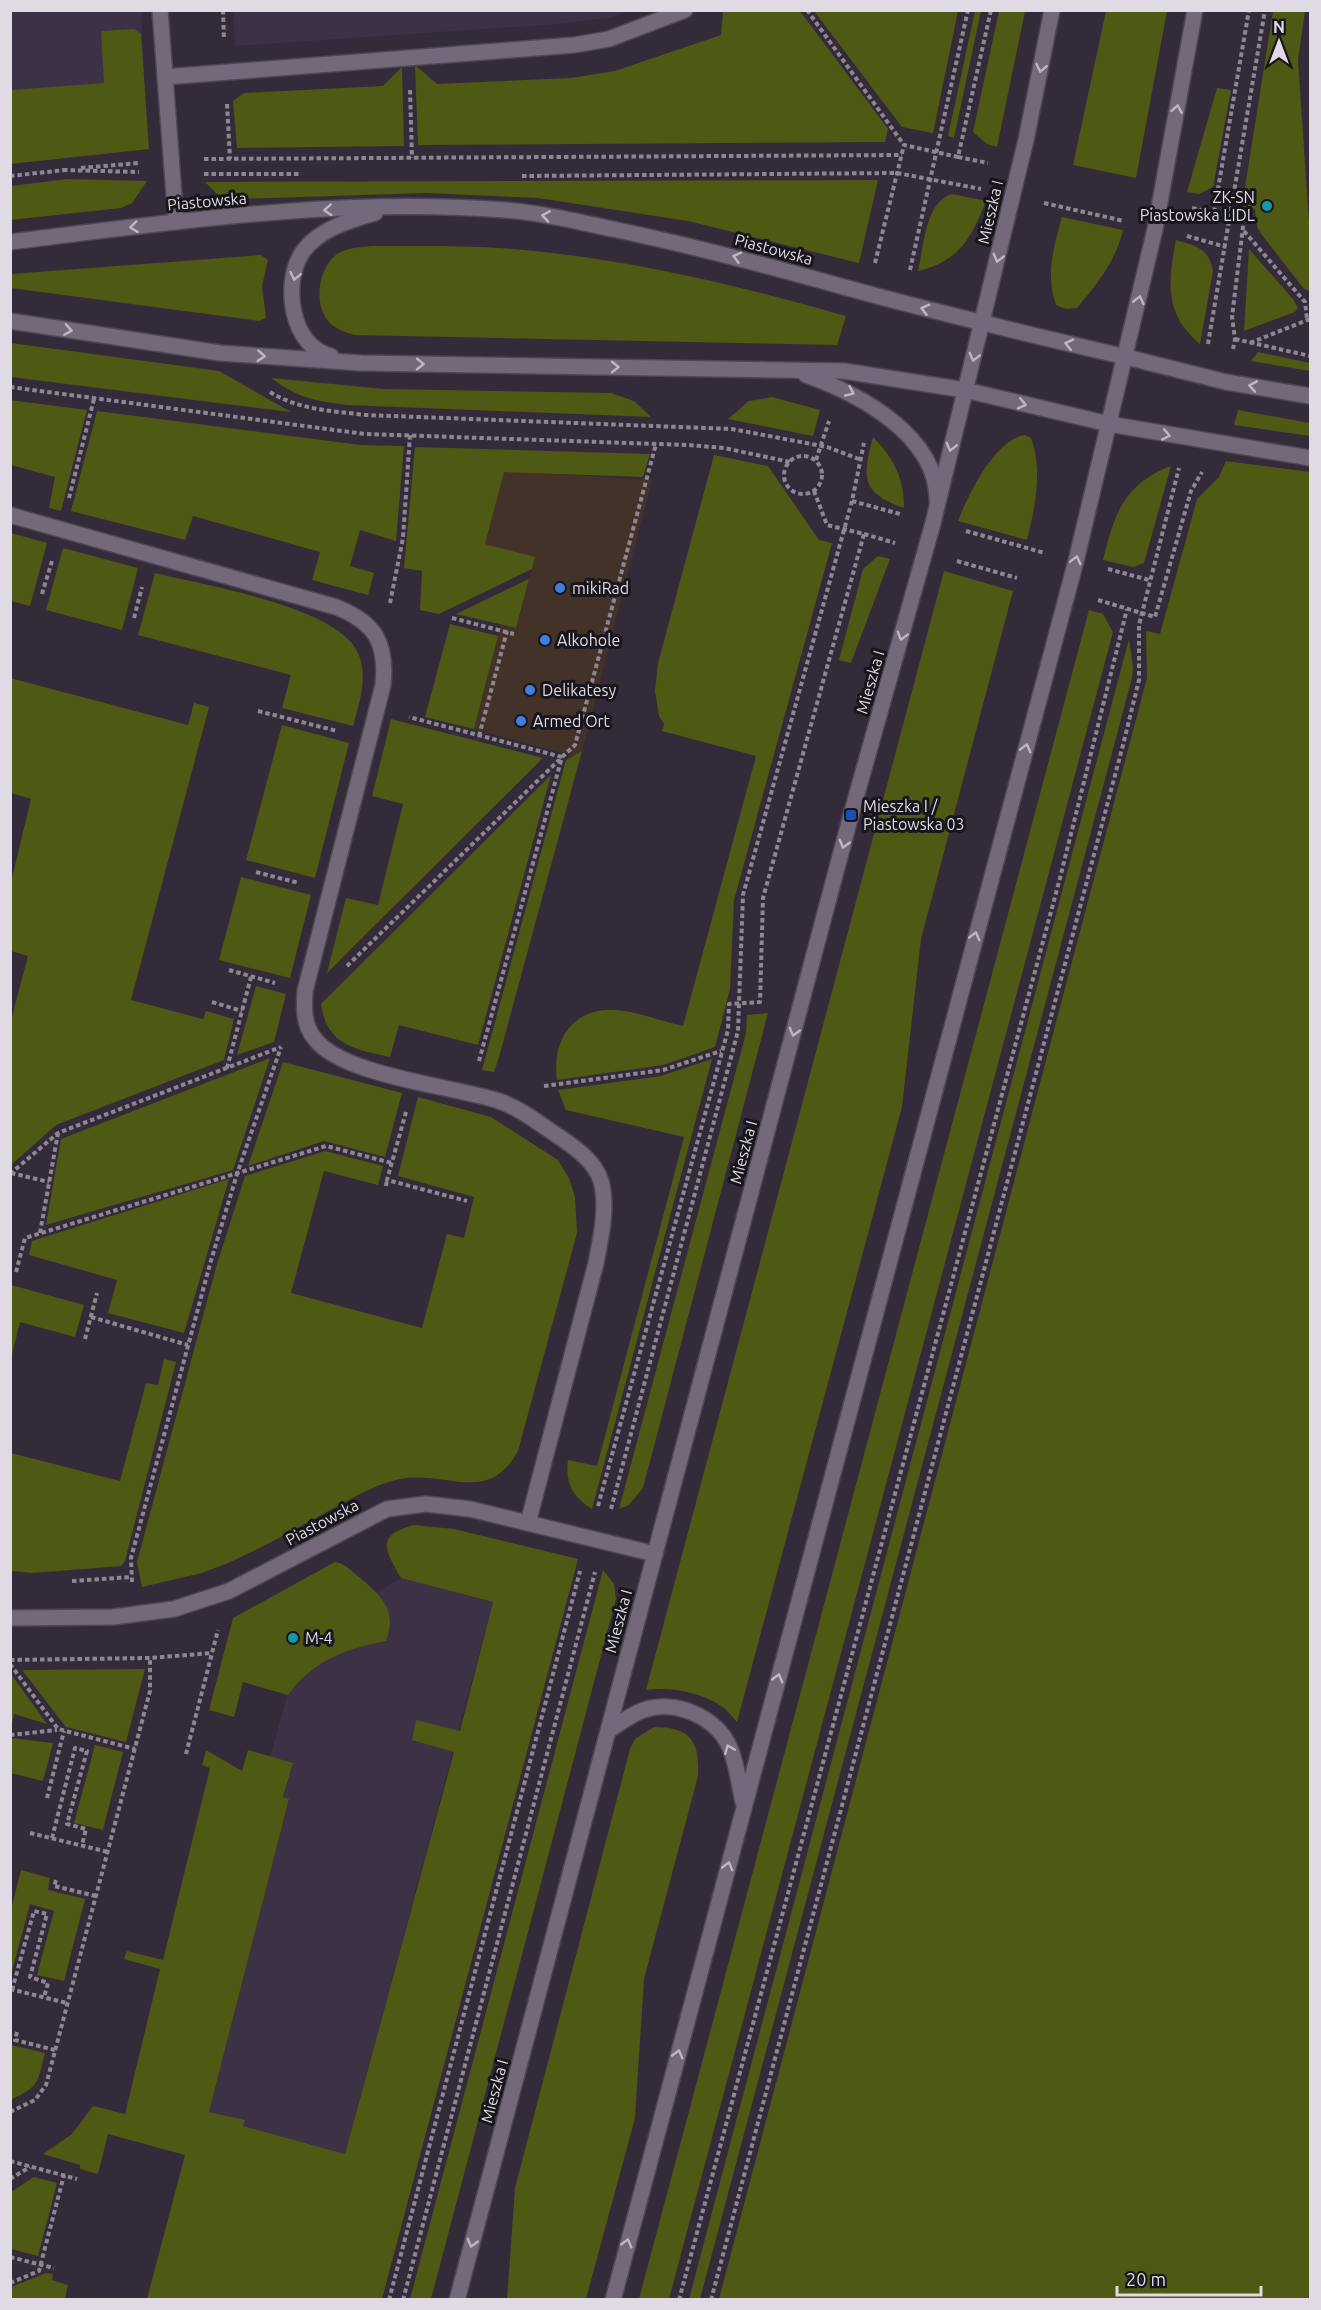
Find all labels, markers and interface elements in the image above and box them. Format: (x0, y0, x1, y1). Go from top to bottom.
north arrow (1249, 12, 1309, 72)
text: N (1273, 18, 1285, 36)
one-way arrow (1035, 62, 1048, 72)
one-way arrow (1171, 105, 1183, 114)
street label: Mieszka I (974, 178, 1006, 246)
place label: ZK-SN Piastowska LIDL (1140, 188, 1255, 224)
street label: Piastowska (166, 189, 248, 213)
marker: ZK-SN Piastowska LIDL (1260, 199, 1274, 213)
one-way arrow (323, 203, 332, 216)
one-way arrow (542, 211, 551, 223)
one-way arrow (129, 220, 138, 233)
street label: Piastowska (733, 230, 815, 268)
one-way arrow (732, 252, 742, 265)
one-way arrow (992, 253, 1005, 263)
one-way arrow (289, 271, 302, 281)
one-way arrow (1131, 296, 1144, 306)
one-way arrow (920, 303, 930, 316)
one-way arrow (64, 324, 73, 336)
one-way arrow (1064, 338, 1074, 351)
one-way arrow (257, 350, 266, 363)
one-way arrow (968, 351, 981, 361)
one-way arrow (415, 358, 424, 370)
one-way arrow (610, 361, 619, 373)
one-way arrow (1248, 380, 1258, 393)
one-way arrow (843, 385, 854, 397)
one-way arrow (1017, 396, 1027, 409)
one-way arrow (1161, 428, 1171, 441)
one-way arrow (946, 441, 958, 452)
one-way arrow (1069, 555, 1081, 566)
place label: mikiRad (572, 579, 629, 597)
marker: mikiRad (553, 581, 567, 595)
one-way arrow (897, 630, 909, 641)
place label: Alkohole (557, 631, 620, 649)
marker: Alkohole (538, 633, 552, 647)
street label: Mieszka I (852, 648, 888, 716)
place label: Delikatesy (542, 681, 617, 699)
marker: Delikatesy (523, 683, 537, 697)
place label: Armed Ort (533, 712, 611, 730)
marker: Armed Ort (514, 714, 528, 728)
one-way arrow (1018, 743, 1031, 753)
place label: Mieszka I / Piastowska 03 (863, 797, 965, 833)
marker: Mieszka I / Piastowska 03 (844, 808, 858, 822)
one-way arrow (838, 839, 851, 849)
one-way arrow (968, 931, 980, 942)
one-way arrow (788, 1027, 801, 1037)
street label: Mieszka I (726, 1118, 760, 1186)
street label: Piastowska (283, 1495, 361, 1549)
street label: Mieszka I (601, 1587, 635, 1655)
place label: M-4 (305, 1629, 333, 1647)
marker: M-4 (286, 1631, 300, 1645)
one-way arrow (770, 1673, 783, 1683)
one-way arrow (724, 1744, 736, 1755)
one-way arrow (720, 1861, 733, 1871)
one-way arrow (670, 2050, 683, 2060)
street label: Mieszka I (477, 2057, 511, 2125)
one-way arrow (467, 2238, 479, 2248)
one-way arrow (620, 2238, 633, 2248)
scale bar (1117, 2259, 1261, 2297)
text: 20 m (1126, 2269, 1166, 2289)

